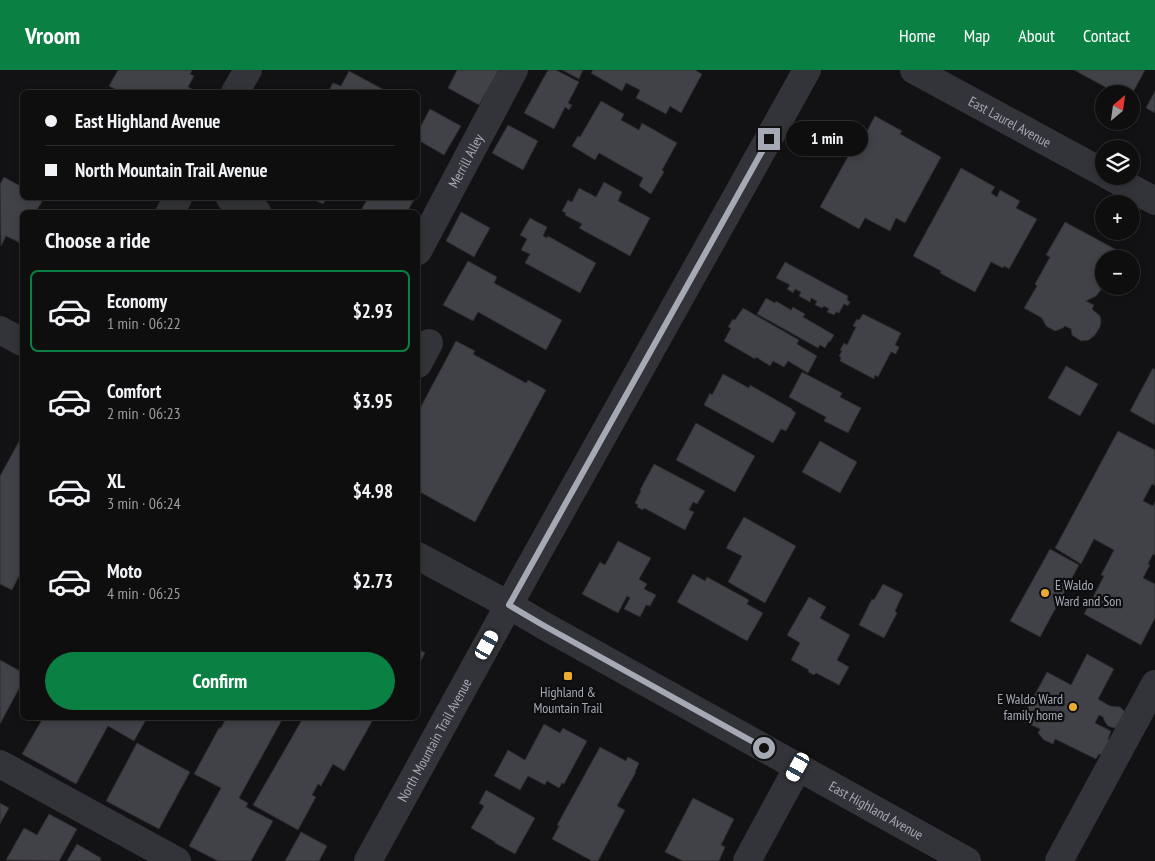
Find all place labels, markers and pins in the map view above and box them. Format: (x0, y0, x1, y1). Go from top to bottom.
place label: E Waldo Ward and Son (1055, 576, 1121, 610)
marker: E Waldo Ward and Son (1039, 587, 1051, 599)
marker: Highland & Mountain Trail (562, 670, 574, 682)
place label: Highland & Mountain Trail (533, 683, 603, 717)
place label: E Waldo Ward family home (997, 690, 1063, 724)
marker: E Waldo Ward family home (1067, 701, 1079, 713)

